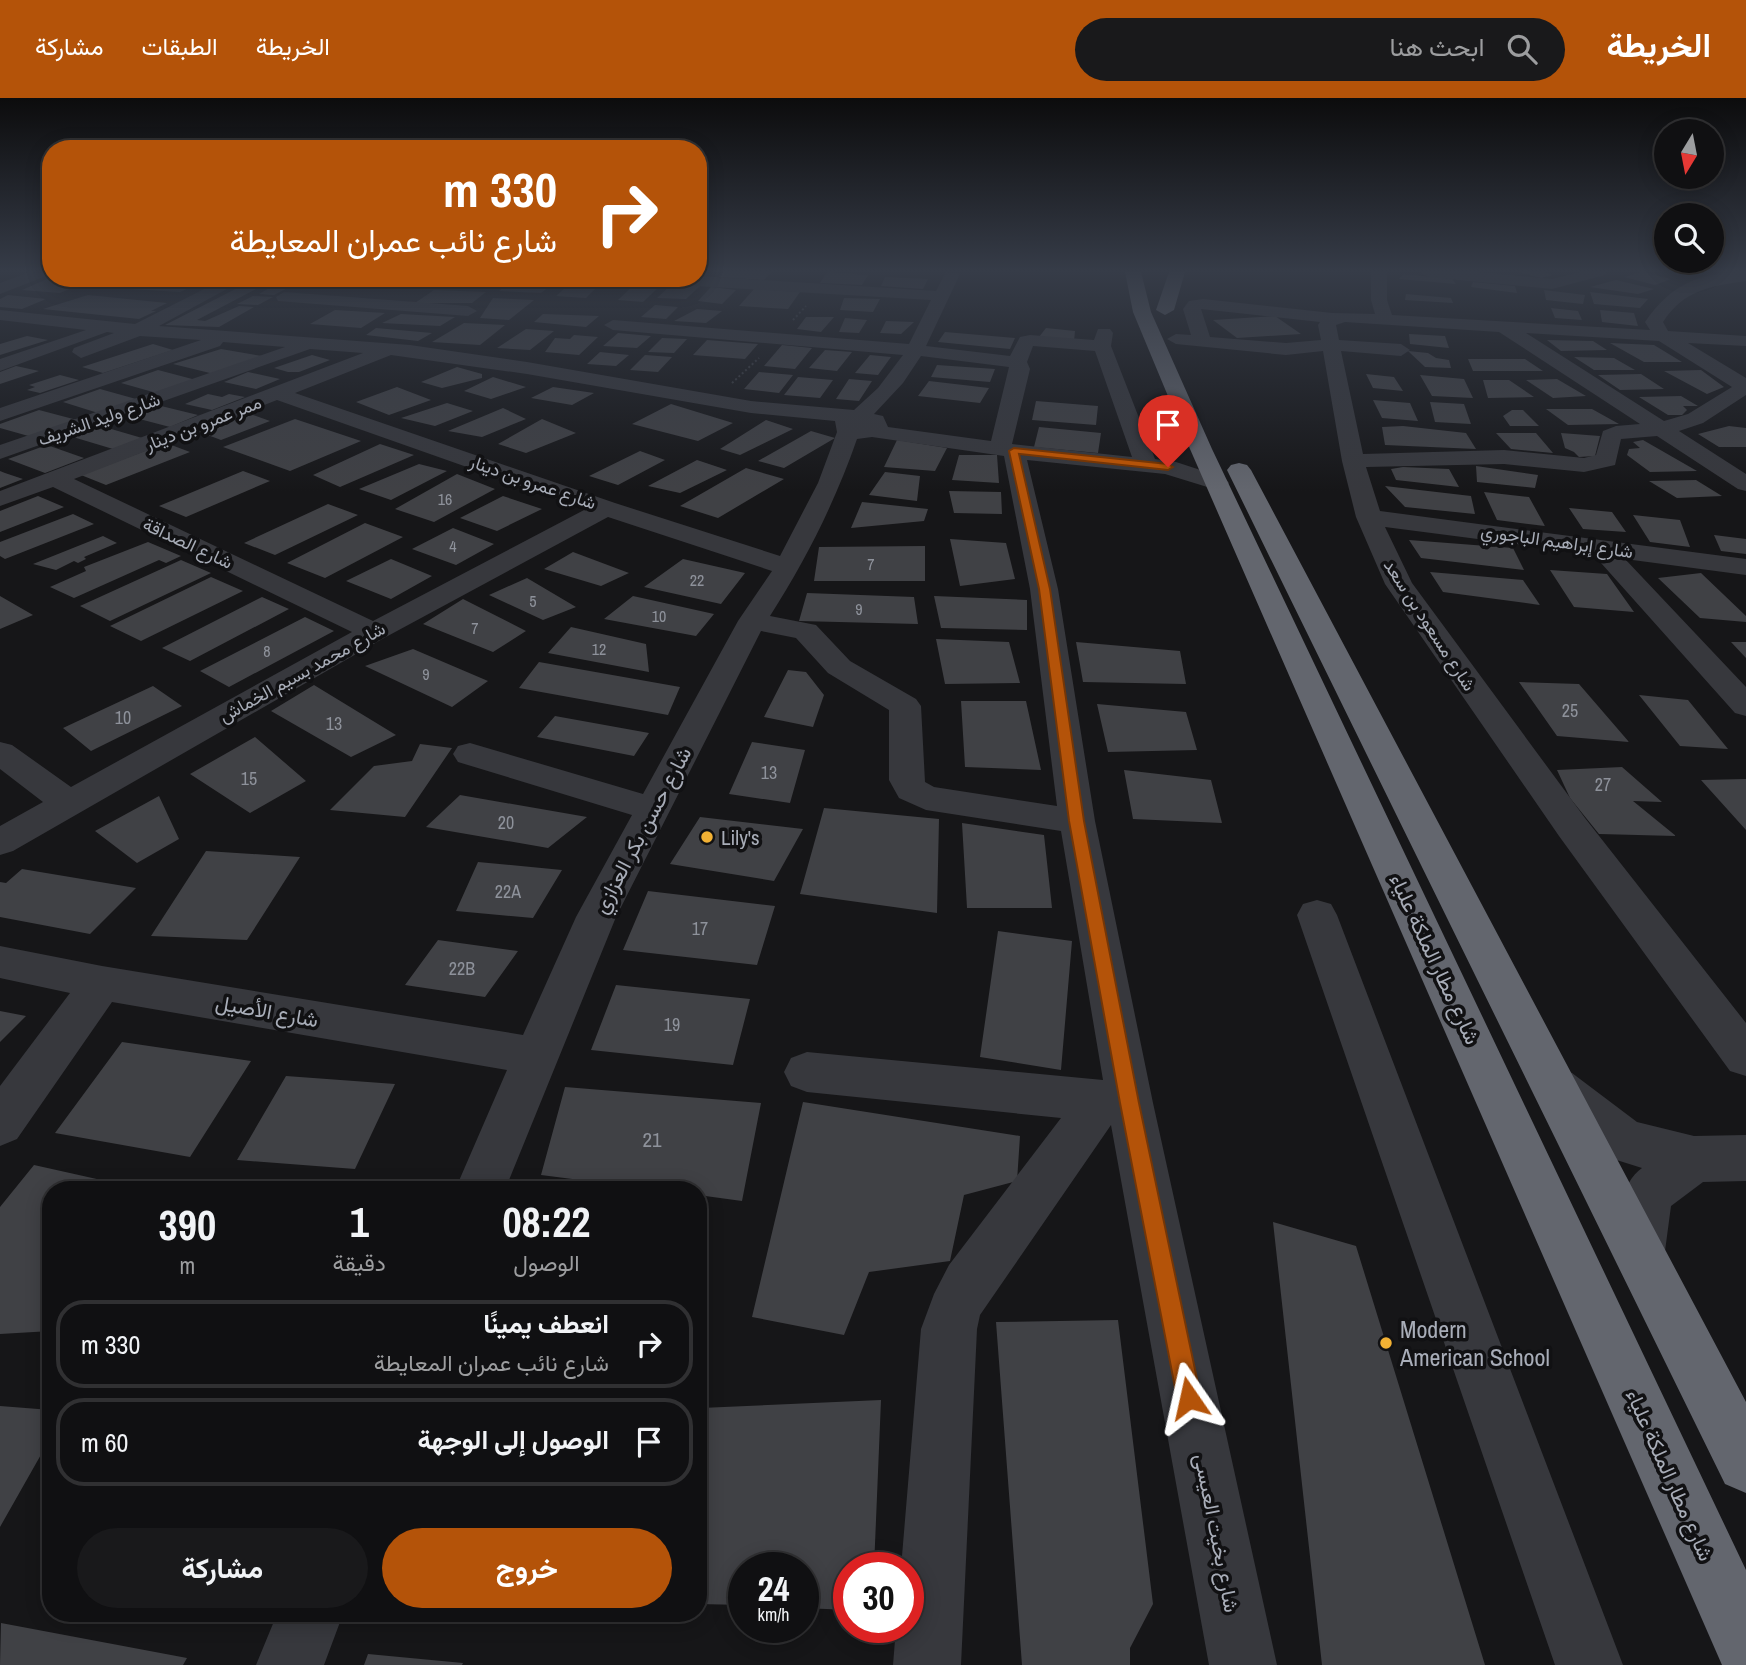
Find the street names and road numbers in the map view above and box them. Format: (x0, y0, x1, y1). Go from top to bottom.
street label: شارع وليد الشريف (35, 386, 163, 452)
street label: ممر عمرو بن دينار (140, 389, 265, 457)
street label: شارع عمرو بن دينار (465, 448, 600, 515)
street label: شارع الصداقة (139, 511, 237, 575)
street label: شارع إبراهيم الباجوري (1479, 518, 1635, 567)
street label: شارع مسعود بن سعد (1378, 554, 1482, 696)
street label: شارع محمد بسيم الخماش (214, 616, 390, 728)
street label: شارع حسن بكر العزازي (586, 741, 701, 920)
street label: شارع مطار الملكة علياء (1383, 869, 1487, 1049)
street label: شارع الأصيل (213, 988, 321, 1034)
street label: شارع مطار الملكة علياء (1619, 1385, 1721, 1565)
street label: شارع بخيت العيسى (1187, 1451, 1247, 1615)

